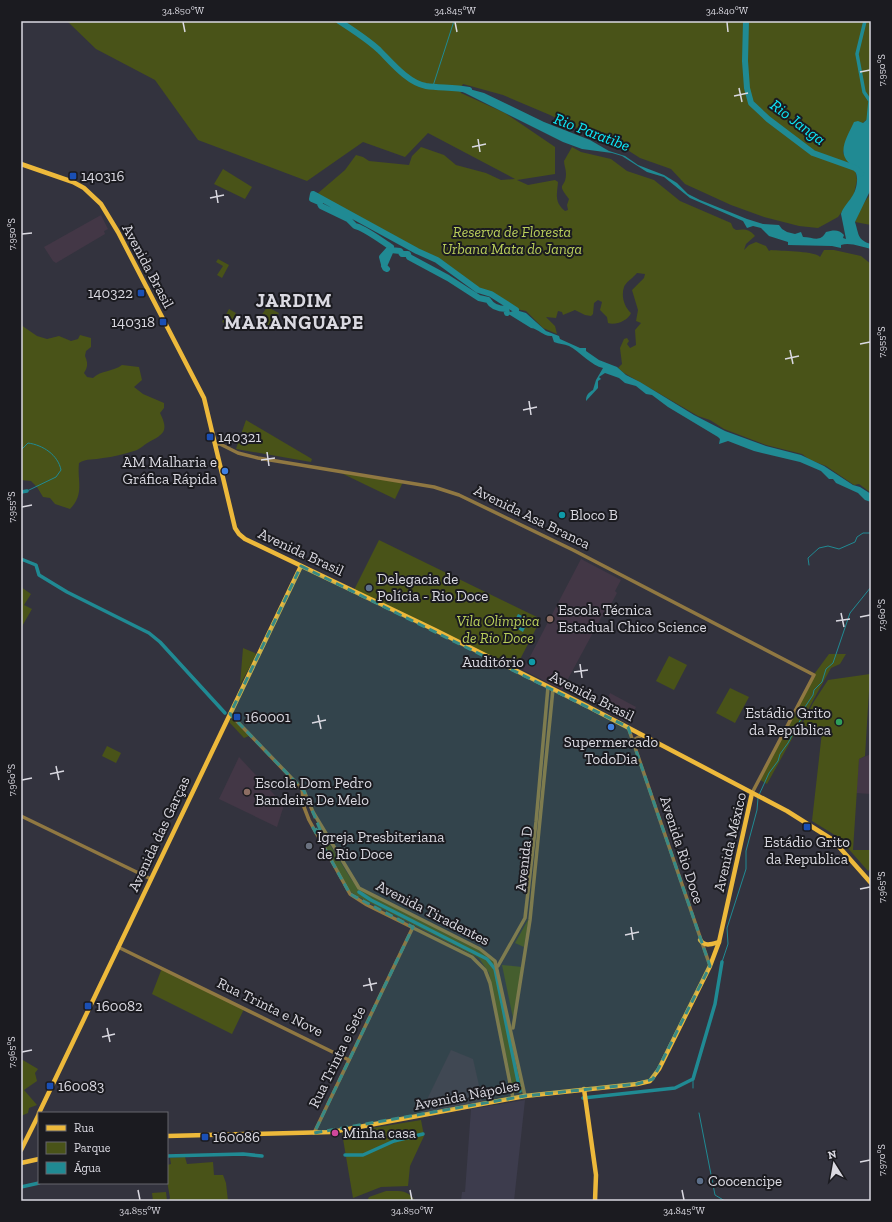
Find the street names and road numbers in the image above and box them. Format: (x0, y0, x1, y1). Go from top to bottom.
street label: Avenida Brasil (118, 221, 178, 311)
street label: Avenida Asa Branca (471, 481, 593, 553)
street label: Avenida Brasil (255, 524, 347, 580)
street label: Avenida Brasil (547, 667, 637, 725)
street label: Avenida das Garças (124, 773, 194, 895)
street label: Avenida México (710, 790, 750, 893)
street label: Avenida Rio Doce (656, 794, 708, 906)
street label: Avenida D (512, 825, 536, 893)
street label: Avenida Tiradentes (373, 877, 493, 949)
street label: Rua Trinta e Nove (214, 974, 326, 1040)
street label: Rua Trinta e Sete (305, 1003, 369, 1111)
street label: Avenida Nápoles (413, 1076, 521, 1114)

